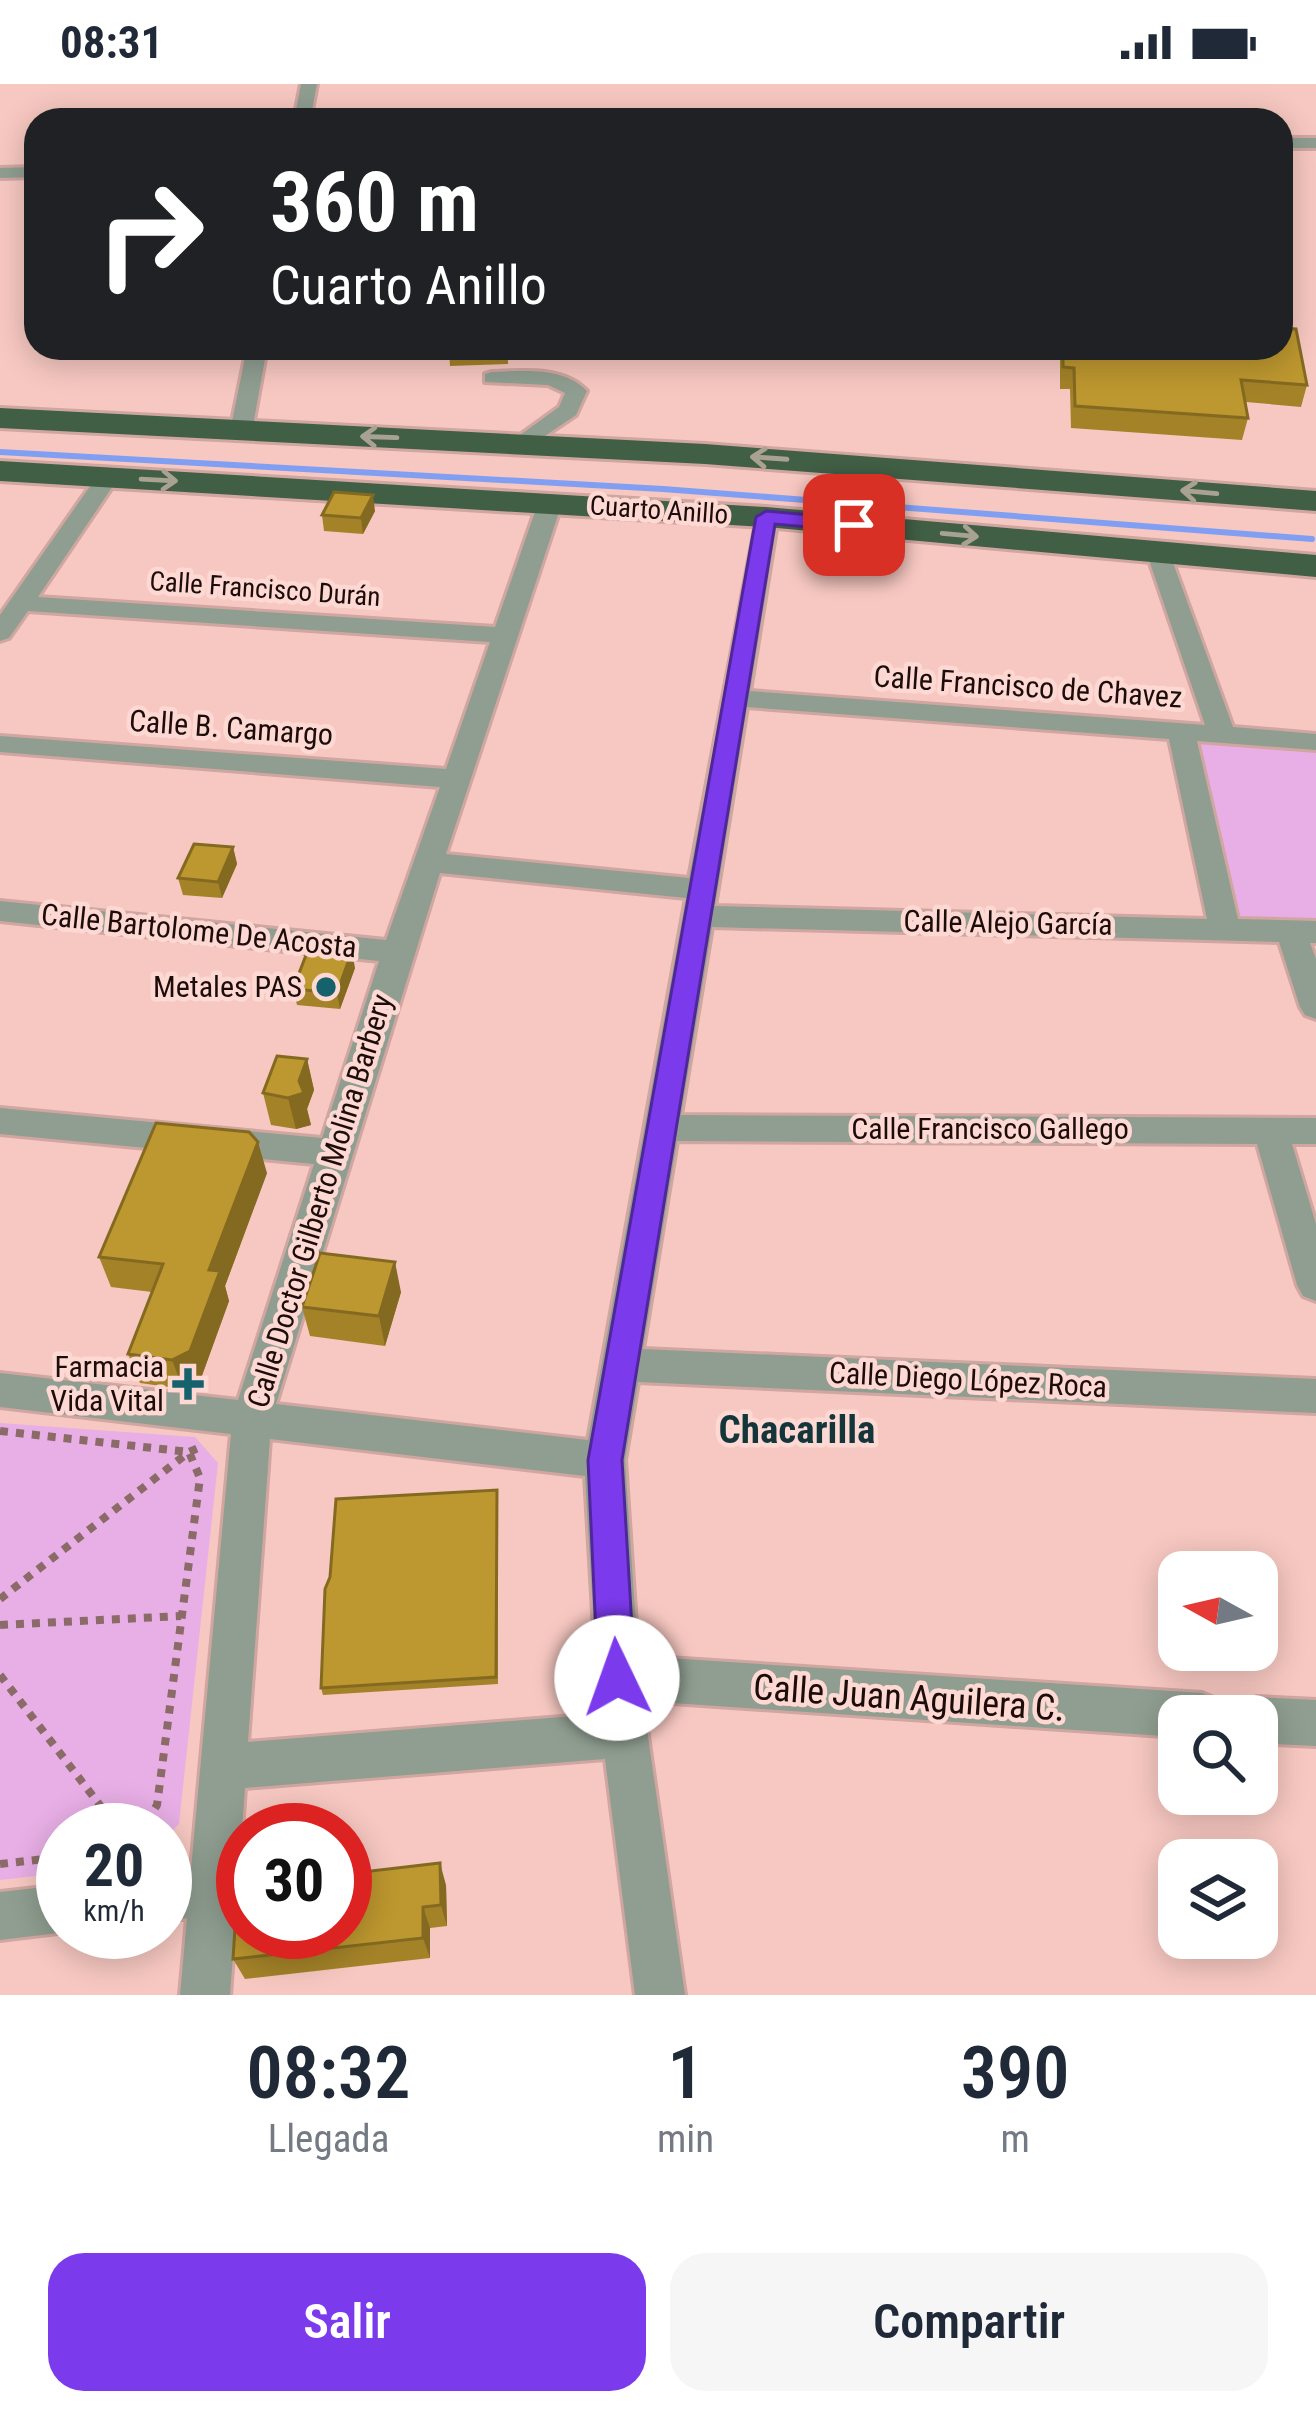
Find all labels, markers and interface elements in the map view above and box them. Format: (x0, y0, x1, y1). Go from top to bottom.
text: 08:31 (60, 16, 163, 69)
text: 360 m (270, 153, 479, 252)
icon: right (72, 156, 228, 312)
text: Cuarto Anillo (270, 254, 547, 317)
one-way arrow (360, 425, 399, 448)
one-way arrow (750, 447, 789, 470)
one-way arrow (139, 469, 178, 492)
pin (803, 474, 905, 576)
one-way arrow (1180, 480, 1219, 503)
street label: Cuarto Anillo (589, 489, 729, 531)
icon: arrive (821, 492, 887, 558)
one-way arrow (940, 524, 979, 547)
street label: Calle Francisco Durán (149, 565, 381, 613)
street label: Calle Francisco de Chavez (873, 658, 1183, 715)
street label: Calle B. Camargo (128, 703, 334, 752)
street label: Calle Bartolome De Acosta (40, 897, 359, 964)
street label: Calle Alejo García (903, 903, 1113, 942)
place label: Metales PAS (153, 969, 302, 1004)
marker: Metales PAS (313, 974, 339, 1000)
street label: Calle Doctor Gilberto Molina Barbery (240, 990, 399, 1412)
street label: Calle Francisco Gallego (851, 1111, 1129, 1146)
place label: Farmacia Vida Vital (50, 1349, 164, 1418)
street label: Calle Diego López Roca (828, 1355, 1108, 1404)
marker: Farmacia Vida Vital (175, 1371, 201, 1397)
district label: Chacarilla (719, 1407, 875, 1453)
north arrow (1158, 1551, 1278, 1671)
map controls (1158, 1551, 1278, 1959)
position arrow (554, 1615, 680, 1741)
street label: Calle Juan Aguilera C. (752, 1666, 1066, 1730)
button: search (1158, 1695, 1278, 1815)
speed limit sign: 30 (216, 1803, 372, 1959)
text: 20 (84, 1830, 144, 1901)
button: layers (1158, 1839, 1278, 1959)
text: km/h (83, 1893, 145, 1928)
text: 08:32 (247, 2031, 410, 2116)
text: 1 (668, 2031, 704, 2116)
text: 390 (961, 2031, 1069, 2116)
text: Llegada (268, 2116, 389, 2162)
text: min (657, 2116, 714, 2162)
text: m (1000, 2116, 1030, 2162)
button: Salir (48, 2253, 646, 2391)
button: Compartir (670, 2253, 1268, 2391)

